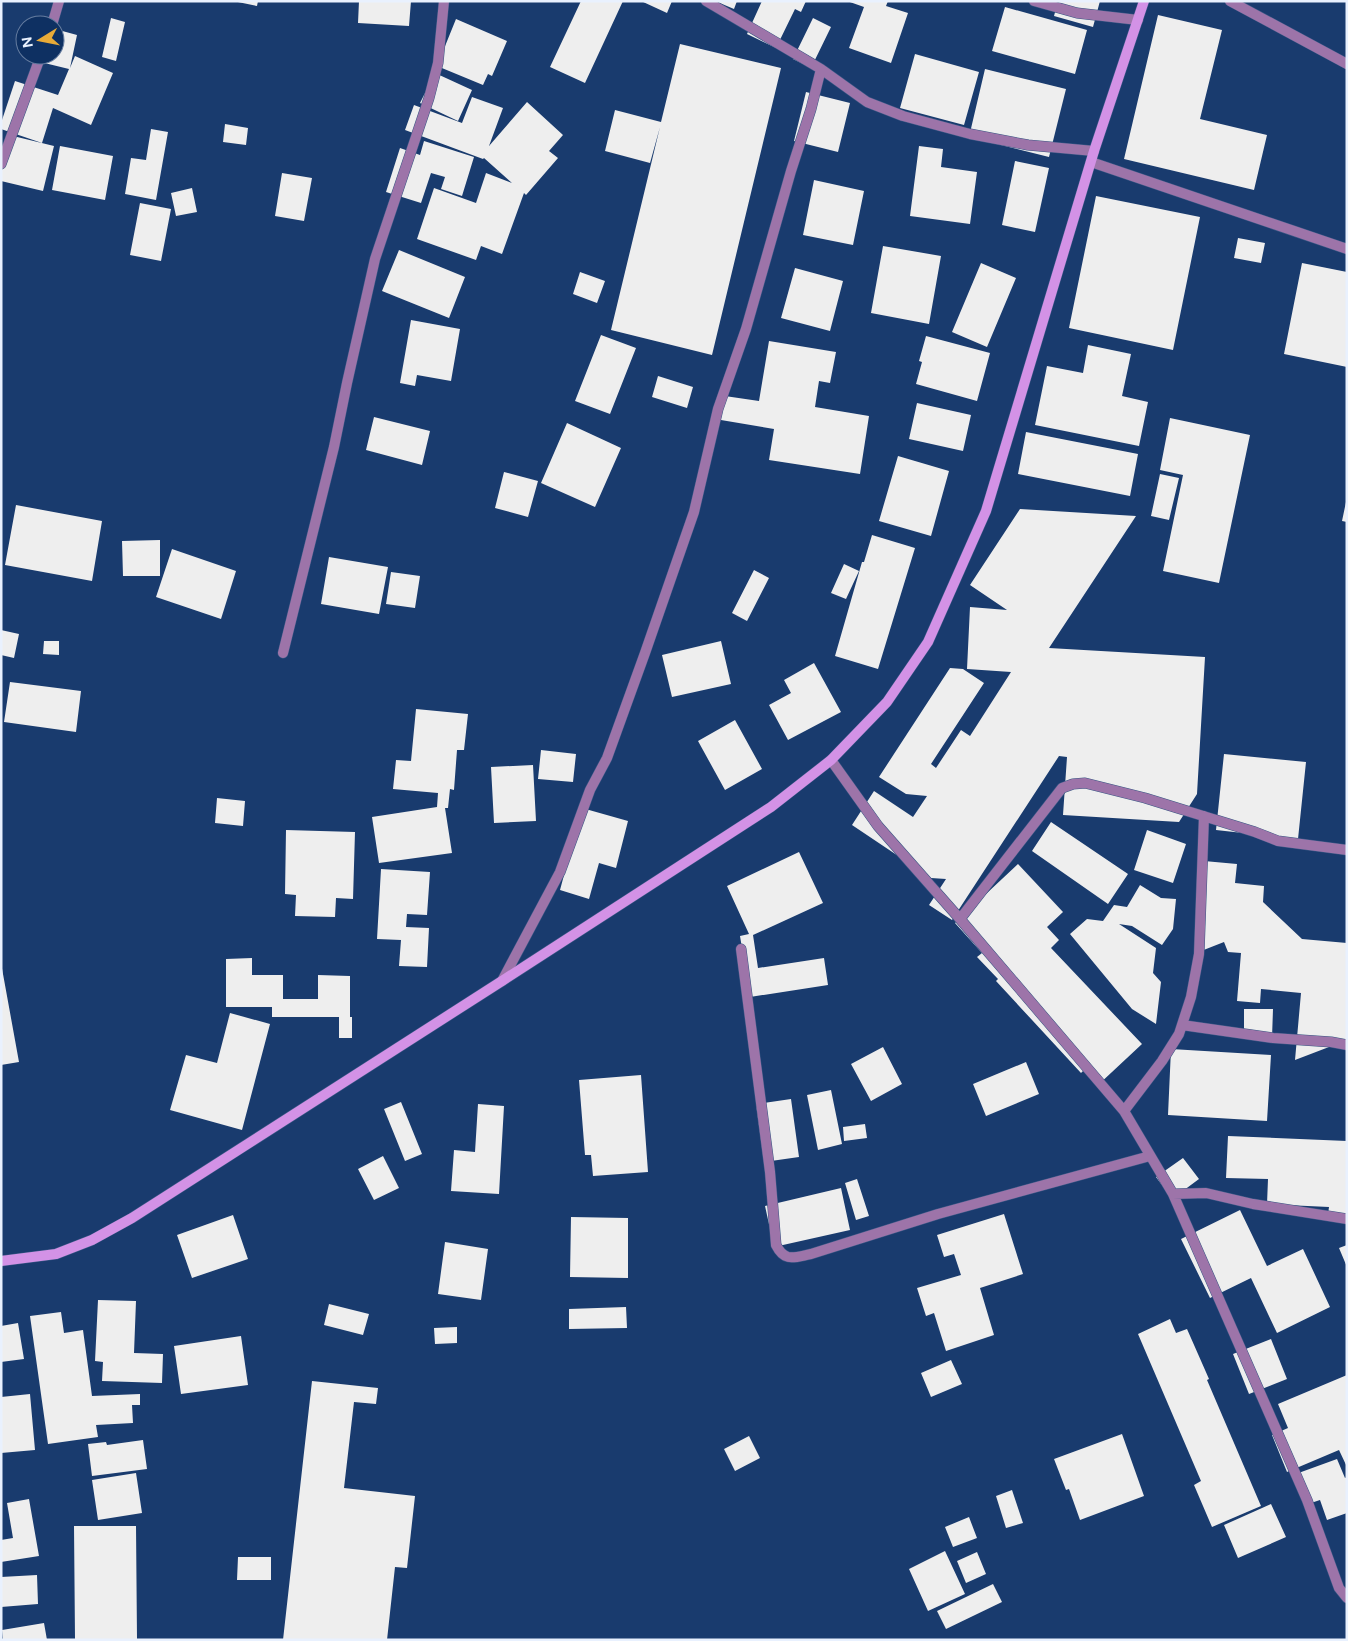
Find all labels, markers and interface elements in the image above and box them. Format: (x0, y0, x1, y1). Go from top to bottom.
north arrow (15, 15, 65, 65)
text: N (18, 35, 37, 49)

